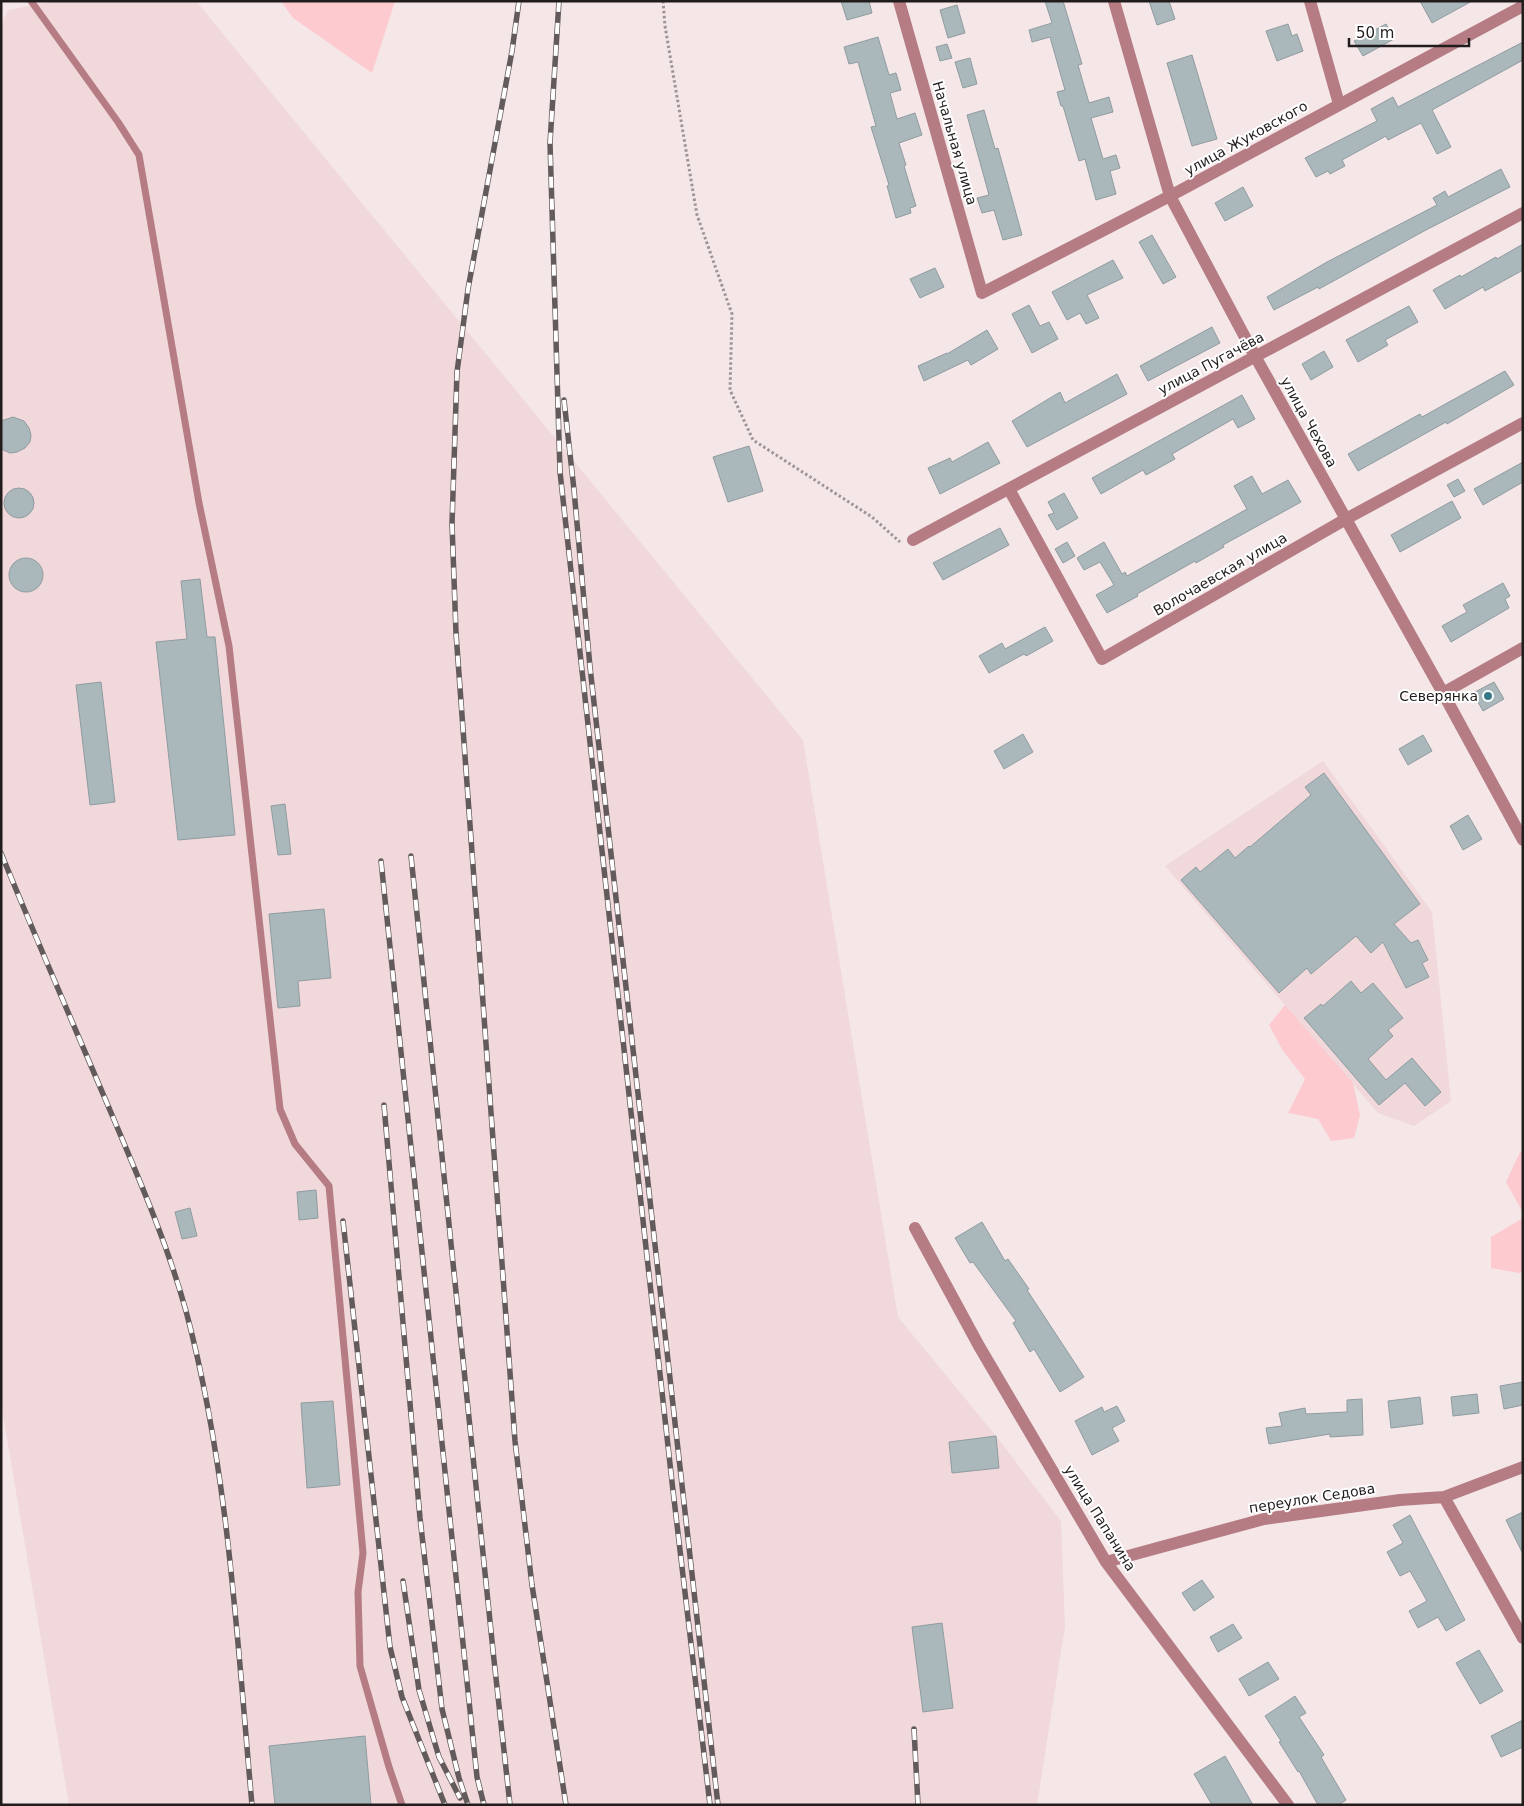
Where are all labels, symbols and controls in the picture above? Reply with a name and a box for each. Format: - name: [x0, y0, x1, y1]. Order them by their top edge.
- scale bar: [1349, 15, 1469, 47]
- text: 50 m: [1356, 24, 1394, 42]
- street label: Начальная улица: [930, 79, 980, 207]
- street label: улица Жуковского: [1182, 98, 1310, 178]
- street label: улица Пугачёва: [1155, 328, 1267, 398]
- street label: улица Чехова: [1278, 374, 1340, 470]
- street label: Волочаевская улица: [1150, 529, 1290, 619]
- place label: Северянка: [1399, 688, 1478, 704]
- marker: Северянка: [1482, 690, 1494, 702]
- street label: улица Папанина: [1061, 1462, 1139, 1574]
- street label: переулок Седова: [1248, 1480, 1376, 1516]

